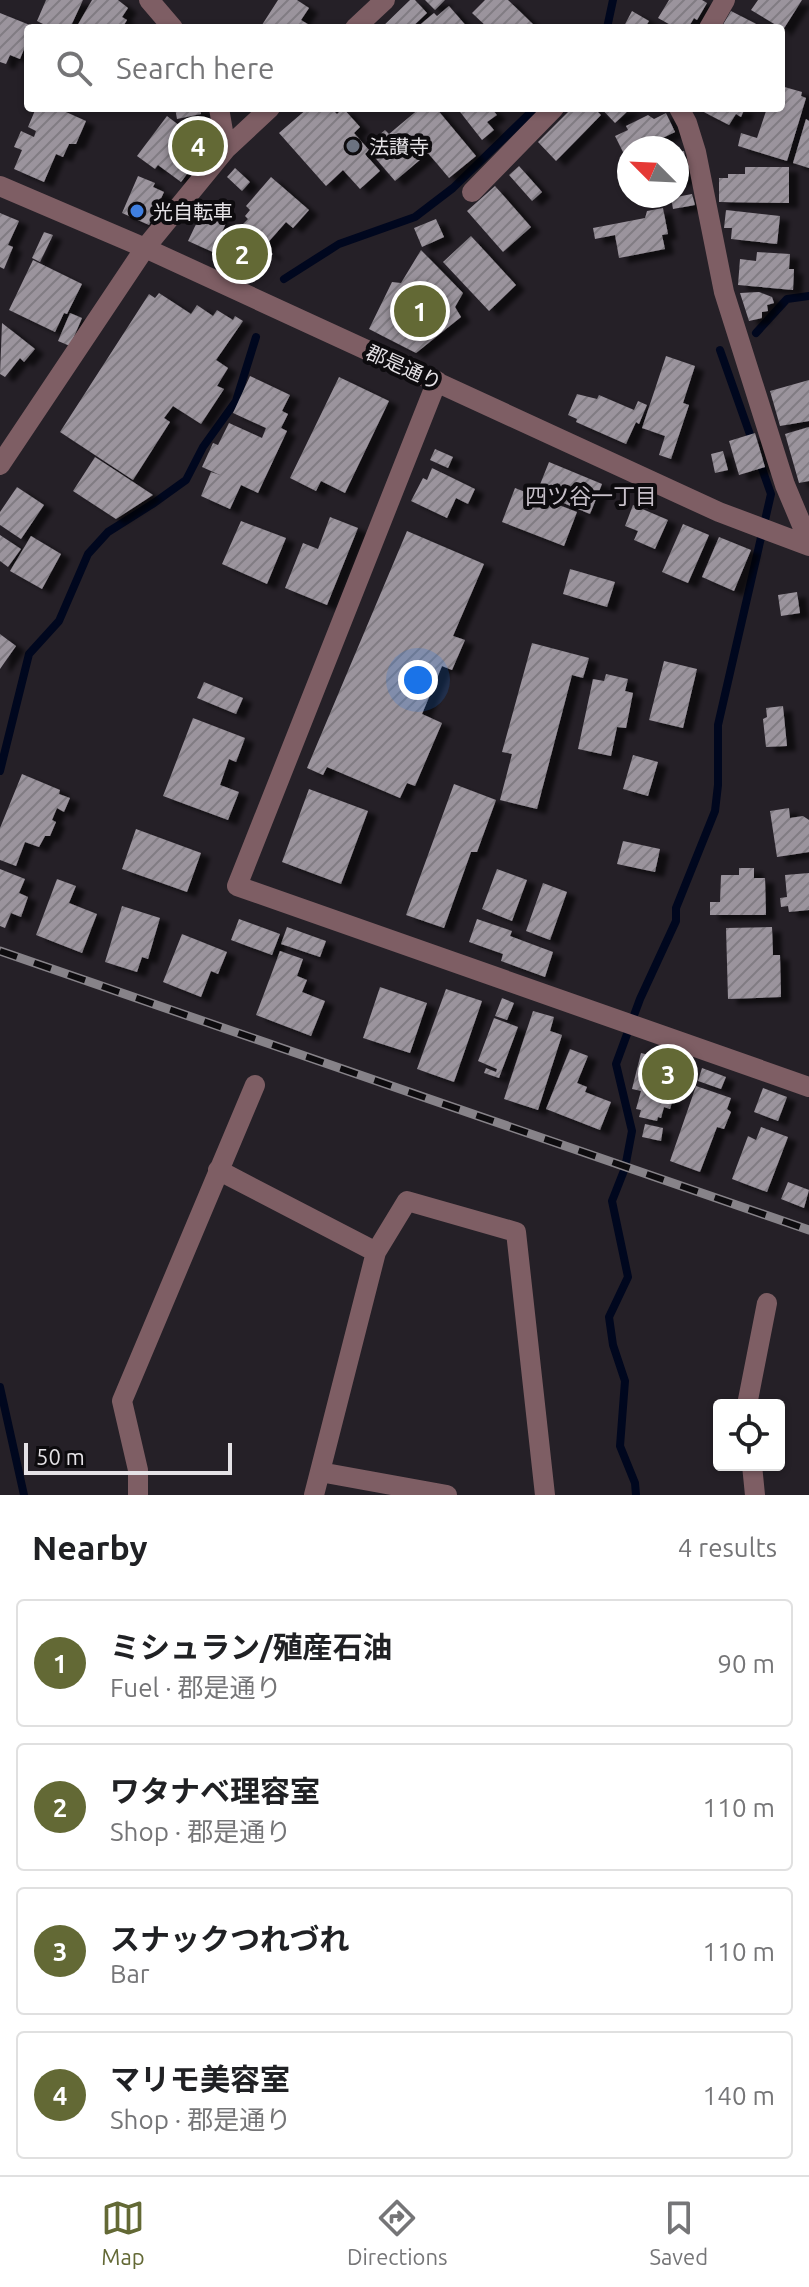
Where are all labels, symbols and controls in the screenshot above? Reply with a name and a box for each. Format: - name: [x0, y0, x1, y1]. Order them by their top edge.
- search box: [24, 24, 785, 112]
- icon: search: [52, 46, 96, 90]
- text: Search here: [116, 51, 275, 85]
- pin: 4: [172, 116, 224, 176]
- place label: 法讃寺: [369, 135, 429, 158]
- north arrow: [617, 136, 689, 208]
- marker: 法讃寺: [344, 137, 362, 155]
- place label: 光自転車: [153, 200, 233, 223]
- marker: 光自転車: [128, 202, 146, 220]
- pin: 2: [216, 224, 268, 284]
- pin: 1: [394, 281, 446, 341]
- street label: 郡是通り: [363, 340, 445, 394]
- district label: 四ツ谷一丁目: [525, 483, 657, 508]
- your location: [398, 660, 438, 700]
- pin: 3: [642, 1044, 694, 1104]
- map controls: [713, 1399, 785, 1471]
- button: locate: [713, 1399, 785, 1471]
- scale bar: [24, 1439, 232, 1475]
- text: 50 m: [36, 1444, 85, 1469]
- text: Nearby: [32, 1528, 147, 1566]
- text: 4 results: [678, 1533, 777, 1562]
- text: ミシュラン/殖産石油: [110, 1630, 393, 1664]
- text: 1: [53, 1649, 67, 1678]
- text: 90 m: [717, 1649, 775, 1678]
- text: Fuel · 郡是通り: [110, 1673, 282, 1702]
- text: ワタナベ理容室: [110, 1774, 320, 1808]
- text: 2: [53, 1793, 67, 1822]
- text: 110 m: [703, 1793, 775, 1822]
- text: Shop · 郡是通り: [110, 1817, 291, 1846]
- text: スナックつれづれ: [110, 1922, 349, 1956]
- text: 3: [53, 1937, 67, 1966]
- text: 110 m: [703, 1937, 775, 1966]
- text: Bar: [110, 1959, 150, 1988]
- text: マリモ美容室: [110, 2062, 290, 2096]
- text: 4: [53, 2081, 67, 2110]
- text: 140 m: [703, 2081, 775, 2110]
- text: Shop · 郡是通り: [110, 2105, 291, 2134]
- tab: Map: [101, 2196, 145, 2269]
- tab: Directions: [347, 2196, 448, 2269]
- tab: Saved: [649, 2196, 708, 2269]

